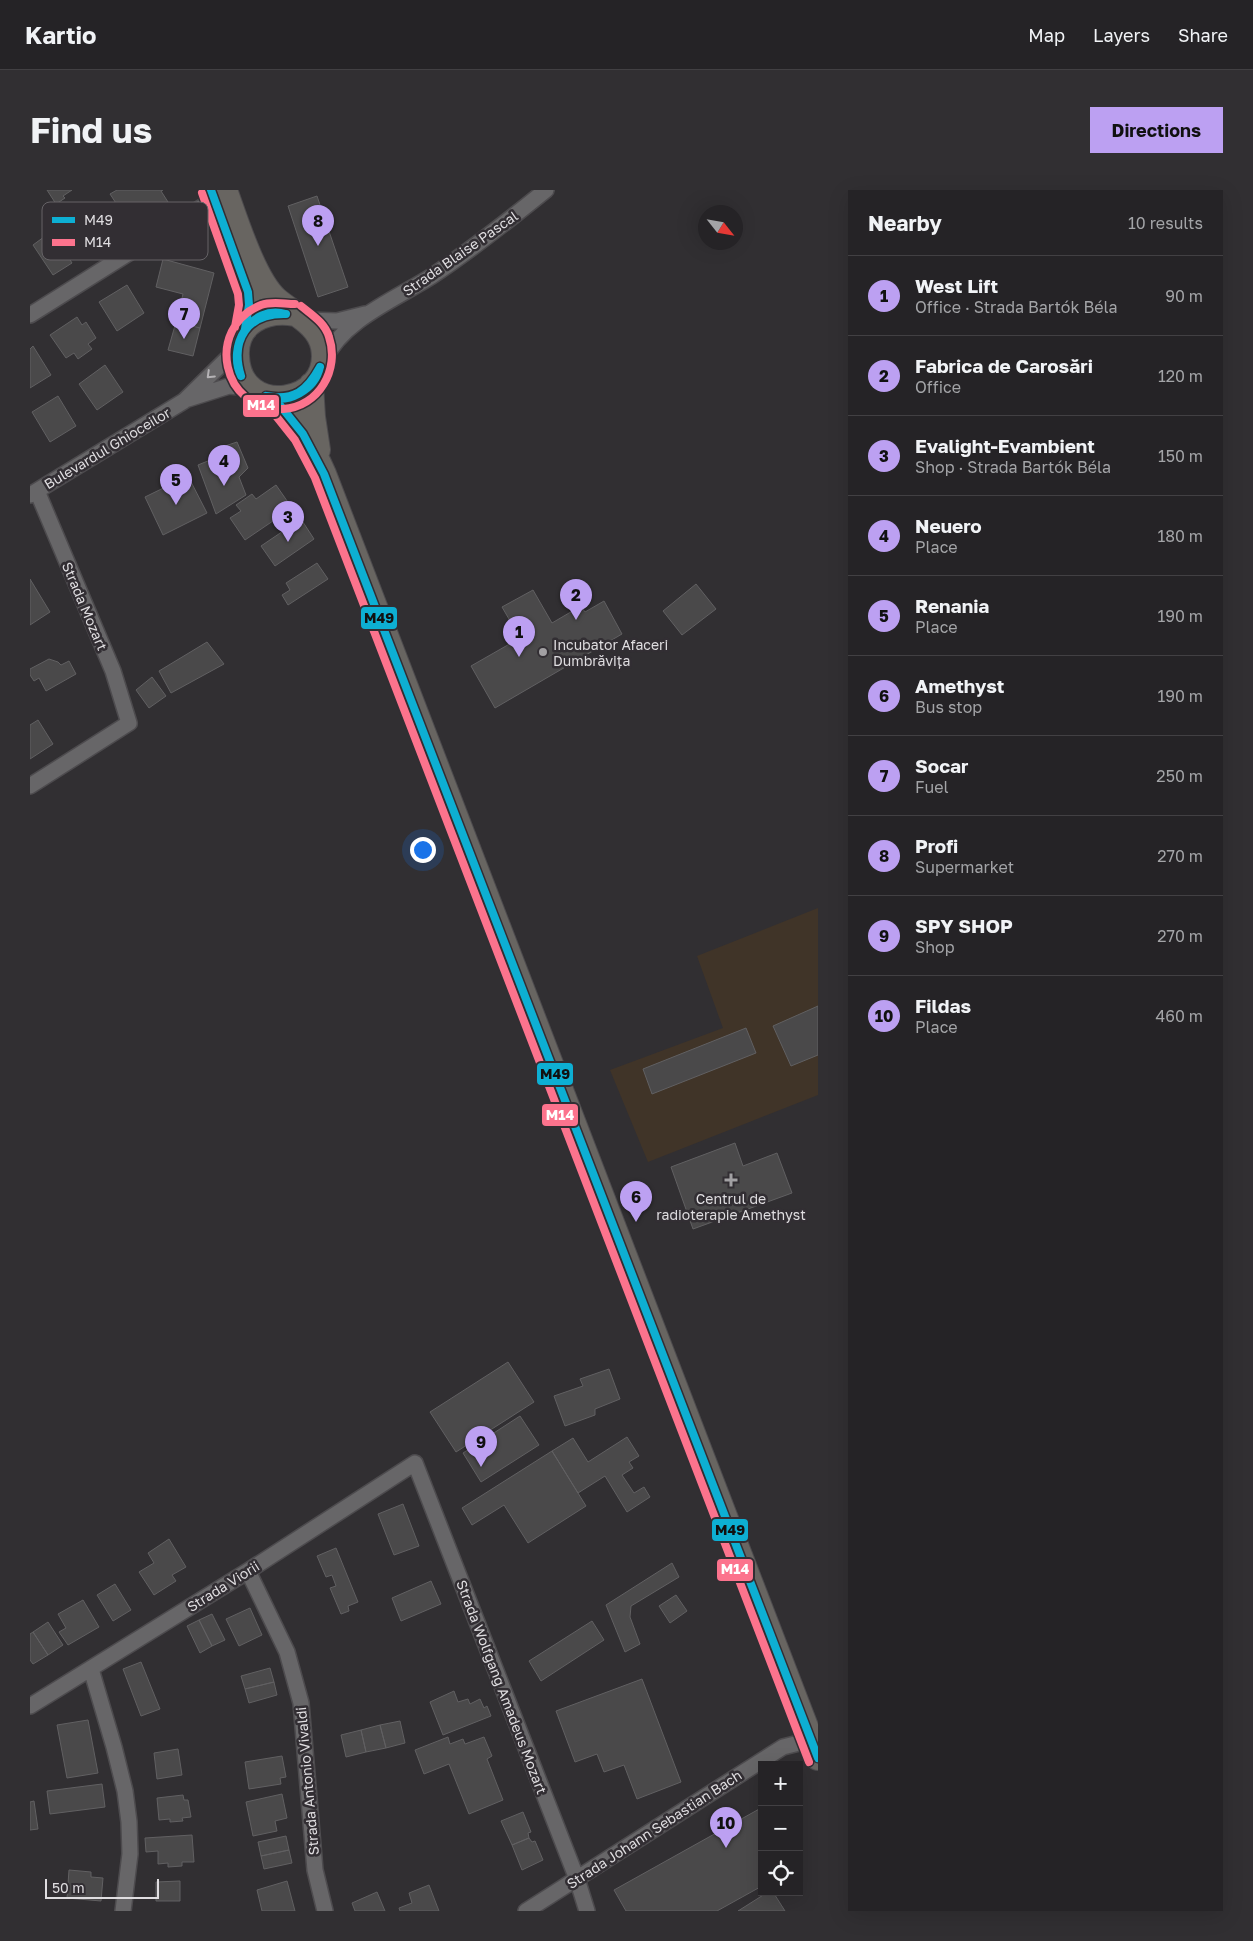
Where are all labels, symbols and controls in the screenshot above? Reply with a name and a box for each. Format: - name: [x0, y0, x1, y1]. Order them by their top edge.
- text: Kartio: [25, 20, 97, 49]
- text: Map: [1028, 24, 1065, 46]
- text: Layers: [1093, 24, 1150, 46]
- text: Share: [1178, 24, 1228, 46]
- button: Directions: [1090, 107, 1223, 153]
- text: Find us: [30, 109, 152, 151]
- legend: [42, 202, 208, 260]
- pin: 8: [302, 205, 334, 246]
- north arrow: [698, 205, 743, 250]
- street label: Strada Blaise Pascal: [399, 207, 521, 299]
- text: Nearby: [868, 210, 942, 236]
- text: M49: [84, 211, 113, 228]
- text: 10 results: [1128, 213, 1203, 233]
- text: M14: [84, 233, 111, 250]
- text: West Lift: [915, 274, 998, 297]
- text: 1: [880, 286, 888, 306]
- text: 90 m: [1165, 286, 1203, 306]
- text: Office · Strada Bartók Béla: [915, 297, 1118, 317]
- pin: 7: [168, 298, 200, 339]
- text: Fabrica de Carosări: [915, 354, 1093, 377]
- text: 2: [879, 366, 889, 386]
- text: 120 m: [1158, 366, 1203, 386]
- one-way arrow: [207, 369, 216, 378]
- text: Office: [915, 377, 961, 397]
- line badge: M14: [242, 394, 280, 418]
- text: M14: [247, 396, 275, 413]
- street label: Bulevardul Ghioceilor: [41, 403, 174, 492]
- text: Evalight-Evambient: [915, 434, 1095, 457]
- pin: 4: [208, 445, 240, 486]
- text: 3: [879, 446, 889, 466]
- text: 150 m: [1158, 446, 1203, 466]
- text: Shop · Strada Bartók Béla: [915, 457, 1111, 477]
- pin: 5: [160, 464, 192, 505]
- pin: 3: [272, 501, 304, 542]
- text: Neuero: [915, 514, 982, 537]
- text: 4: [879, 526, 889, 546]
- text: 180 m: [1157, 526, 1203, 546]
- text: Place: [915, 537, 958, 557]
- street label: Strada Mozart: [59, 559, 111, 653]
- pin: 2: [560, 579, 592, 620]
- text: Renania: [915, 594, 989, 617]
- line badge: M49: [360, 606, 398, 630]
- text: 5: [879, 606, 889, 626]
- text: 190 m: [1157, 606, 1203, 626]
- text: M49: [364, 609, 394, 626]
- pin: 1: [503, 616, 535, 657]
- text: Place: [915, 617, 958, 637]
- place label: Incubator Afaceri Dumbrăvița: [553, 636, 668, 669]
- marker: Incubator Afaceri Dumbrăvița: [537, 646, 549, 658]
- text: Amethyst: [915, 674, 1004, 697]
- text: 6: [879, 686, 889, 706]
- text: 190 m: [1157, 686, 1203, 706]
- text: Bus stop: [915, 697, 982, 717]
- text: Socar: [915, 754, 969, 777]
- text: 7: [880, 766, 888, 786]
- text: 250 m: [1156, 766, 1203, 786]
- text: Fuel: [915, 777, 949, 797]
- text: Profi: [915, 834, 958, 857]
- your location: [410, 837, 436, 863]
- text: 8: [879, 846, 889, 866]
- text: 270 m: [1157, 846, 1203, 866]
- text: Supermarket: [915, 857, 1014, 877]
- text: SPY SHOP: [915, 914, 1013, 937]
- text: 9: [879, 926, 889, 946]
- text: 270 m: [1157, 926, 1203, 946]
- text: Shop: [915, 937, 955, 957]
- text: Fildas: [915, 994, 971, 1017]
- text: 10: [875, 1006, 893, 1026]
- text: 460 m: [1155, 1006, 1203, 1026]
- text: Place: [915, 1017, 958, 1037]
- line badge: M49: [536, 1062, 574, 1086]
- text: M49: [540, 1065, 570, 1082]
- line badge: M14: [541, 1103, 579, 1127]
- text: M14: [546, 1106, 574, 1123]
- marker: Centrul de radioterapie Amethyst: [724, 1173, 738, 1187]
- pin: 6: [620, 1181, 652, 1222]
- place label: Centrul de radioterapie Amethyst: [656, 1190, 806, 1223]
- pin: 9: [465, 1426, 497, 1467]
- line badge: M49: [711, 1518, 749, 1542]
- text: M49: [715, 1521, 745, 1538]
- street label: Strada Viorii: [184, 1557, 262, 1615]
- line badge: M14: [716, 1558, 754, 1582]
- text: M14: [721, 1560, 749, 1577]
- street label: Strada Wolfgang Amadeus Mozart: [453, 1578, 551, 1796]
- street label: Strada Antonio Vivaldi: [292, 1706, 322, 1856]
- map controls: [758, 1761, 803, 1896]
- button: +: [758, 1761, 803, 1806]
- street label: Strada Johann Sebastian Bach: [563, 1766, 745, 1892]
- button: −: [758, 1806, 803, 1851]
- pin: 10: [710, 1807, 742, 1848]
- button: locate: [758, 1851, 803, 1896]
- scale bar: [45, 1876, 159, 1899]
- text: 50 m: [52, 1879, 85, 1896]

